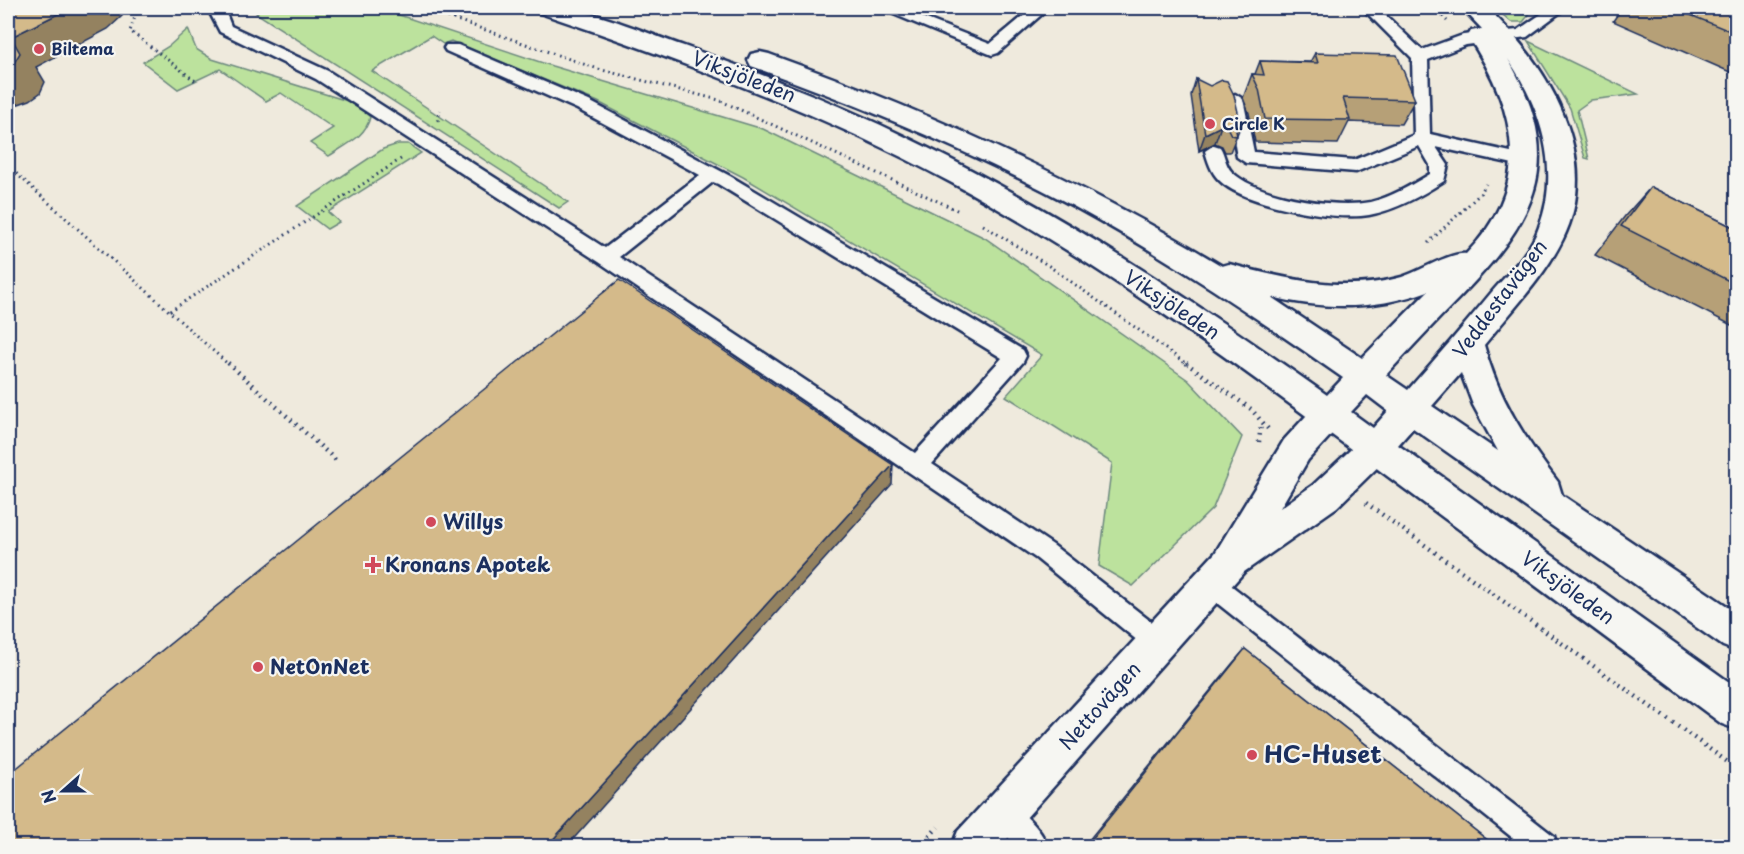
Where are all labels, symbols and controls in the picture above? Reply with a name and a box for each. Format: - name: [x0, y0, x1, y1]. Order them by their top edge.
- place label: Biltema: [51, 36, 114, 60]
- marker: Biltema: [32, 42, 46, 56]
- street label: Viksjöleden: [688, 43, 801, 110]
- place label: Circle K: [1222, 111, 1285, 135]
- marker: Circle K: [1203, 117, 1217, 131]
- street label: Veddestavägen: [1445, 233, 1554, 364]
- street label: Viksjöleden: [1119, 262, 1226, 346]
- place label: Willys: [443, 506, 504, 536]
- marker: Willys: [424, 515, 438, 529]
- street label: Viksjöleden: [1516, 543, 1621, 631]
- place label: Kronans Apotek: [385, 549, 551, 579]
- marker: Kronans Apotek: [366, 558, 380, 572]
- place label: NetOnNet: [270, 651, 370, 681]
- street label: Nettovägen: [1051, 654, 1147, 756]
- marker: NetOnNet: [251, 660, 265, 674]
- place label: HC-Huset: [1264, 735, 1382, 771]
- marker: HC-Huset: [1245, 748, 1259, 762]
- north arrow: [33, 761, 93, 821]
- text: N: [35, 787, 62, 807]

